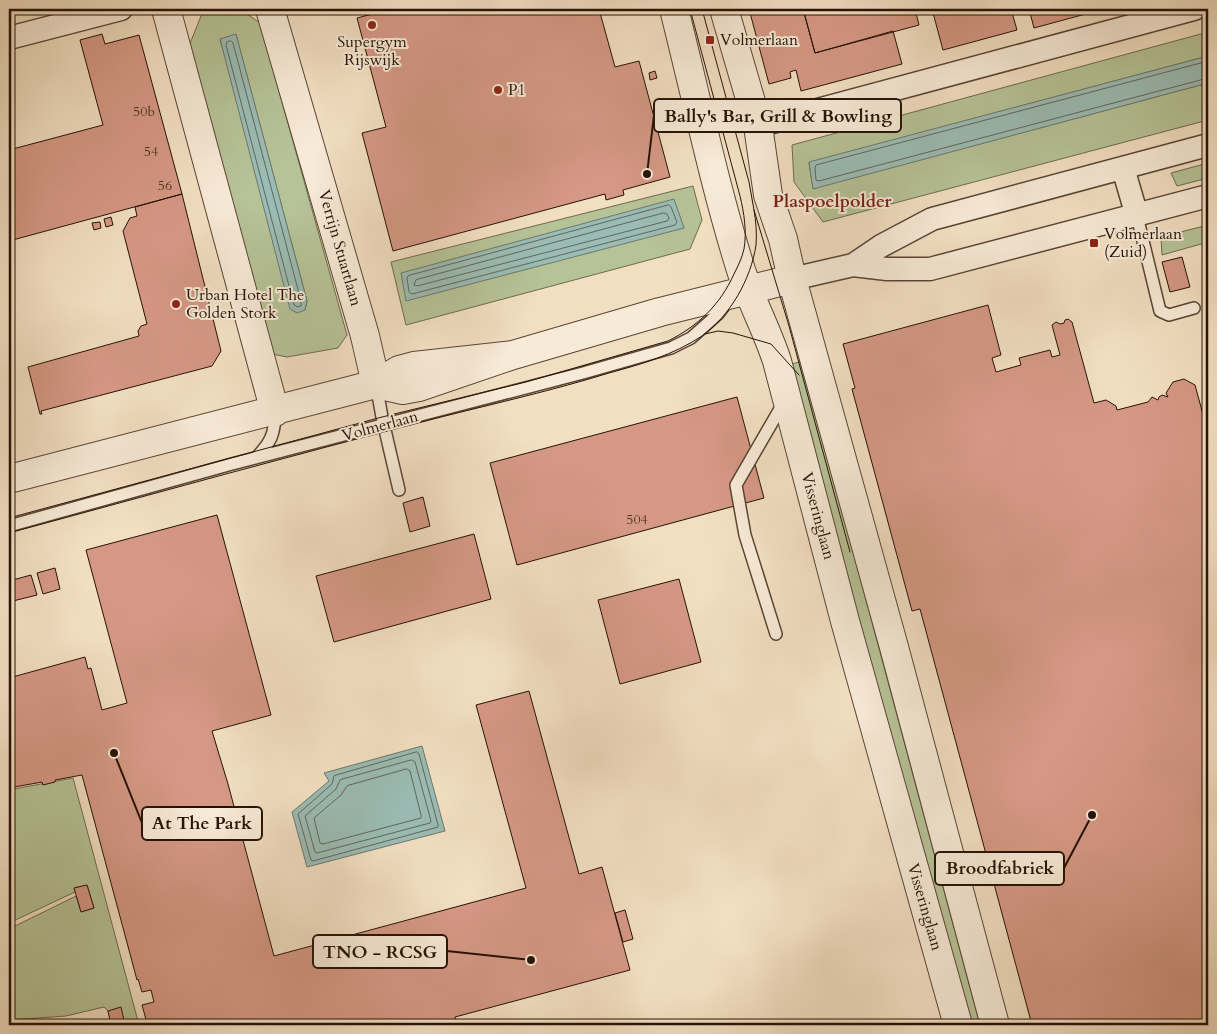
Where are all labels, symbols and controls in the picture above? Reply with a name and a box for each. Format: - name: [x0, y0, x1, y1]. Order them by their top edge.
- marker: Supergym Rijswijk: [366, 19, 378, 31]
- place label: Volmerlaan: [720, 29, 798, 51]
- place label: Supergym Rijswijk: [337, 31, 407, 71]
- marker: Volmerlaan: [704, 34, 716, 46]
- place label: P1: [508, 79, 526, 101]
- marker: P1: [492, 84, 504, 96]
- callout: Bally's Bar, Grill & Bowling: [654, 99, 901, 132]
- house number: 50b: [133, 102, 155, 121]
- text: Bally's Bar, Grill & Bowling: [664, 104, 892, 129]
- house number: 54: [144, 142, 158, 161]
- house number: 56: [158, 176, 172, 195]
- street label: Verrijn Stuartlaan: [313, 187, 367, 309]
- district label: Plaspoelpolder: [773, 189, 892, 214]
- place label: Volmerlaan (Zuid): [1104, 223, 1182, 263]
- marker: Volmerlaan (Zuid): [1088, 237, 1100, 249]
- place label: Urban Hotel The Golden Stork: [186, 284, 304, 324]
- marker: Urban Hotel The Golden Stork: [170, 298, 182, 310]
- street label: Volmerlaan: [339, 405, 421, 447]
- street label: Visseringlaan: [796, 470, 840, 562]
- house number: 504: [626, 510, 648, 529]
- callout: At The Park: [142, 807, 262, 840]
- text: At The Park: [152, 811, 253, 836]
- callout: Broodfabriek: [935, 852, 1064, 885]
- text: Broodfabriek: [946, 856, 1055, 881]
- street label: Visseringlaan: [902, 861, 948, 953]
- callout: TNO - RCSG: [313, 935, 447, 968]
- text: TNO - RCSG: [323, 940, 438, 965]

